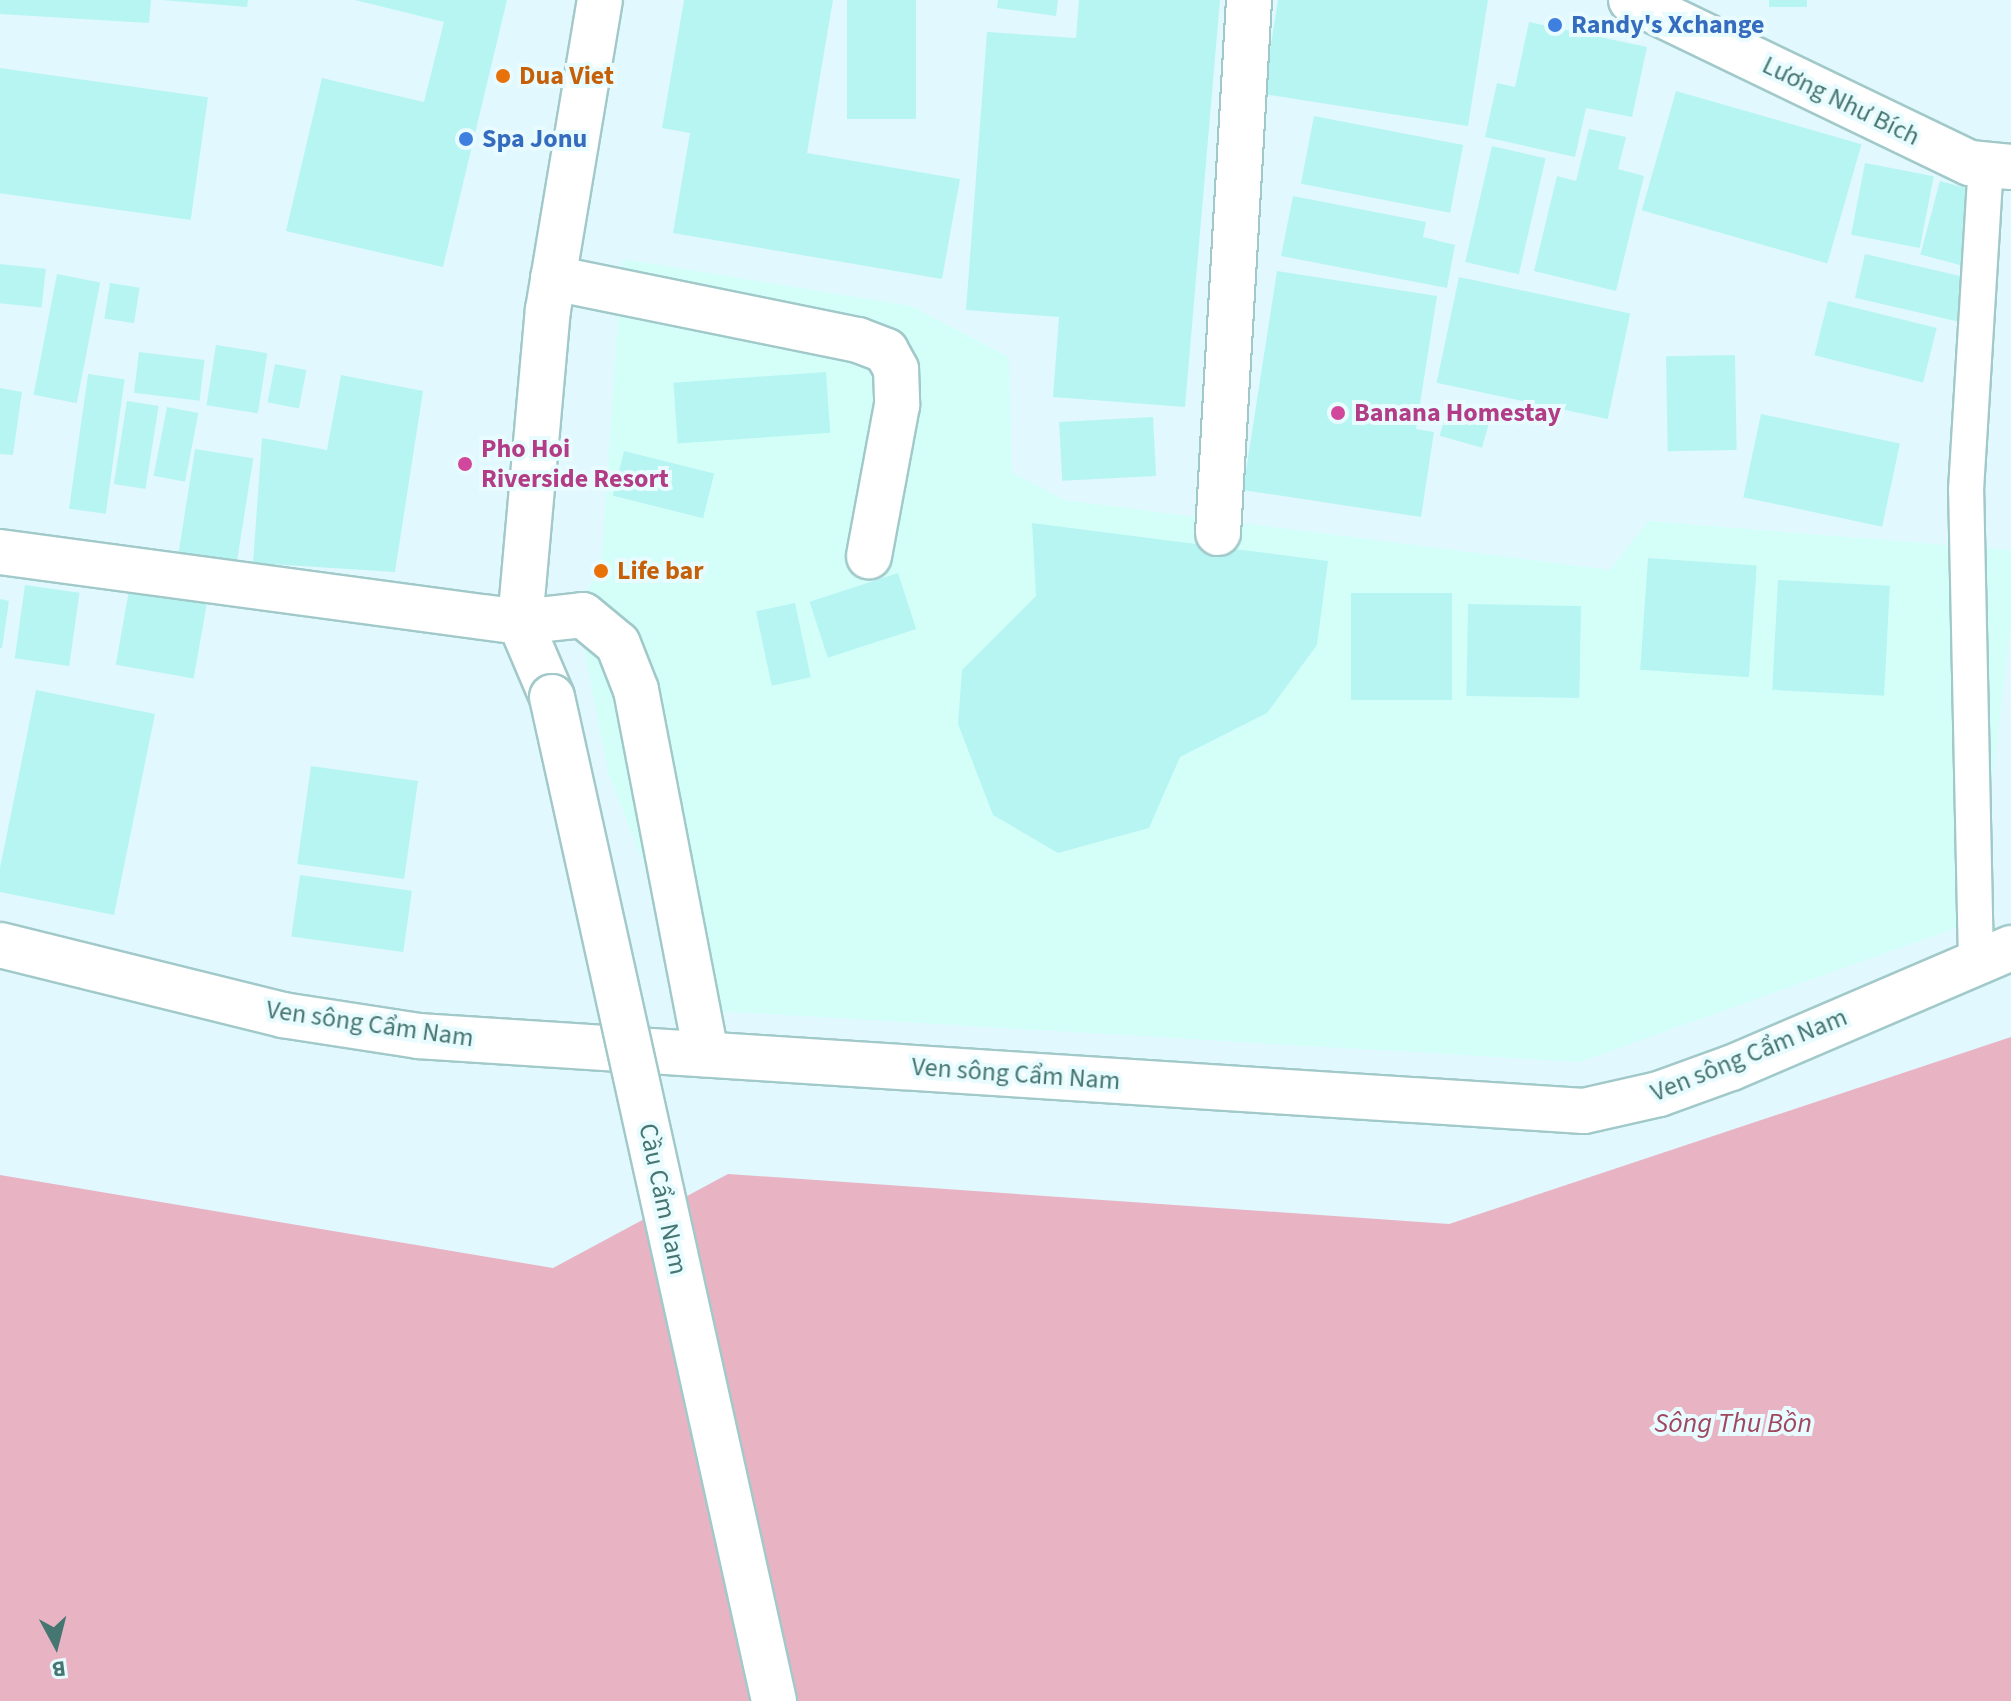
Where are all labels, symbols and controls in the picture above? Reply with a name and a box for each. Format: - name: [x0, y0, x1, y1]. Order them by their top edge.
- place label: Randy's Xchange: [1571, 9, 1765, 41]
- marker: Randy's Xchange: [1546, 16, 1564, 34]
- street label: Lương Như Bích: [1757, 49, 1925, 153]
- place label: Dua Viet: [519, 60, 614, 92]
- marker: Dua Viet: [494, 67, 512, 85]
- place label: Spa Jonu: [482, 123, 587, 155]
- marker: Spa Jonu: [457, 130, 475, 148]
- place label: Banana Homestay: [1354, 397, 1561, 429]
- marker: Banana Homestay: [1329, 404, 1347, 422]
- place label: Pho Hoi Riverside Resort: [481, 433, 669, 494]
- marker: Pho Hoi Riverside Resort: [456, 455, 474, 473]
- place label: Life bar: [617, 555, 704, 587]
- marker: Life bar: [592, 562, 610, 580]
- street label: Ven sông Cẩm Nam: [264, 994, 476, 1054]
- street label: Ven sông Cẩm Nam: [1646, 1001, 1852, 1109]
- street label: Ven sông Cẩm Nam: [911, 1051, 1121, 1097]
- street label: Cầu Cẩm Nam: [632, 1121, 694, 1277]
- water label: Sông Thu Bồn: [1654, 1406, 1812, 1440]
- north arrow: [16, 1605, 96, 1685]
- text: B: [50, 1652, 67, 1686]

